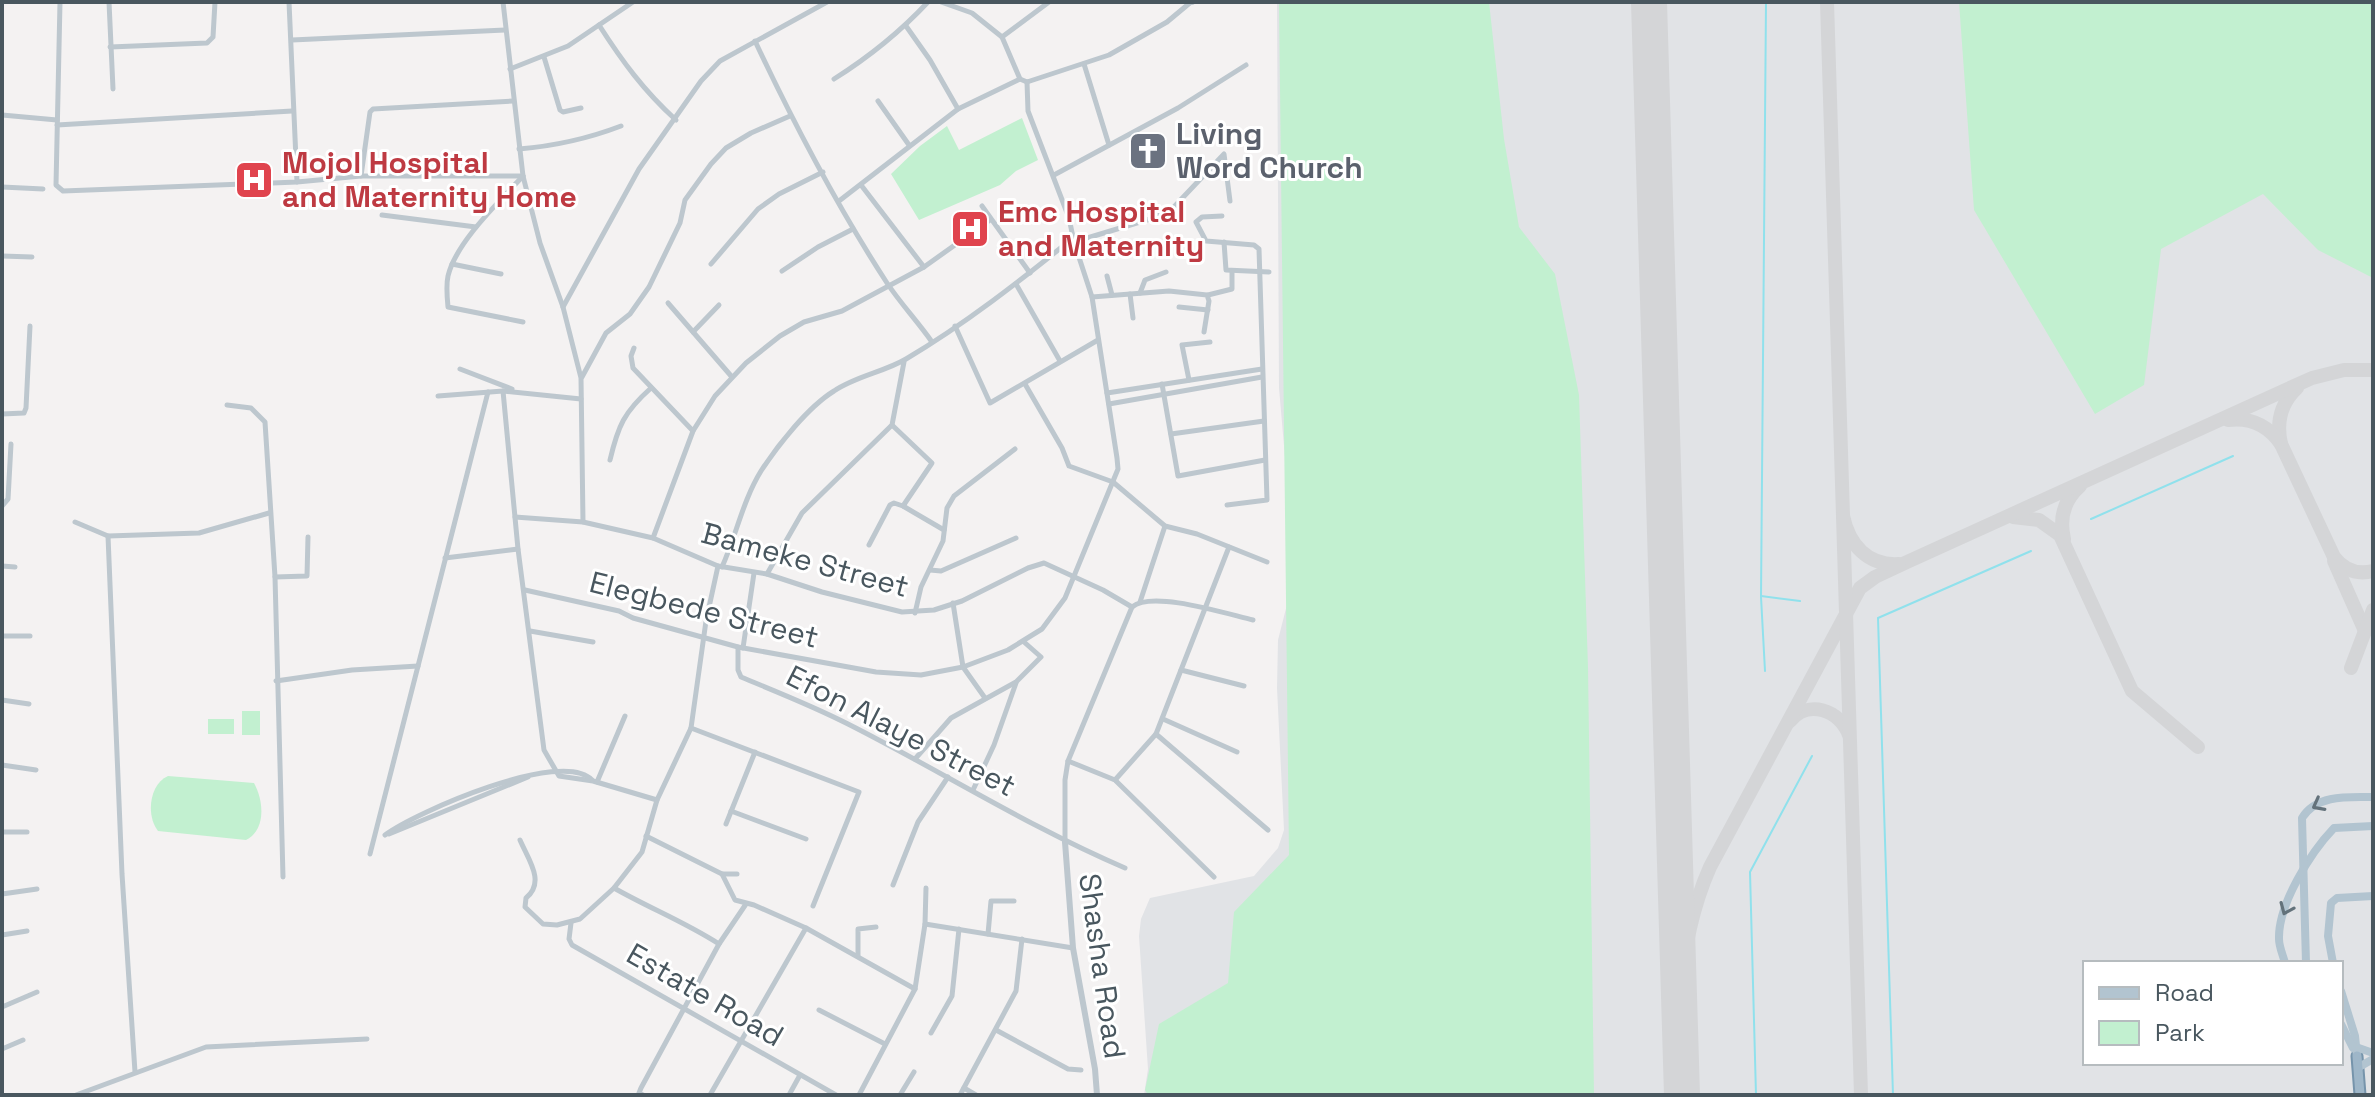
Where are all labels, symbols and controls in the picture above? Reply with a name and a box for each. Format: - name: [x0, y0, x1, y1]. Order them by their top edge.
- place label: Living Word Church: [1176, 114, 1363, 187]
- church icon: Living Word Church: [1127, 130, 1169, 172]
- place label: Mojol Hospital and Maternity Home: [282, 143, 577, 216]
- hospital icon: Mojol Hospital and Maternity Home: [233, 159, 275, 201]
- place label: Emc Hospital and Maternity: [998, 192, 1204, 265]
- hospital icon: Emc Hospital and Maternity: [949, 208, 991, 250]
- street label: Bameke Street: [697, 513, 913, 606]
- street label: Elegbede Street: [585, 562, 823, 657]
- street label: Efon Alaye Street: [780, 656, 1022, 805]
- one-way arrow: [2312, 796, 2327, 811]
- street label: Shasha Road: [1070, 871, 1135, 1061]
- one-way arrow: [2279, 900, 2295, 915]
- street label: Estate Road: [620, 934, 791, 1055]
- legend: [2083, 961, 2343, 1065]
- text: Road: [2155, 977, 2214, 1008]
- text: Park: [2155, 1017, 2205, 1048]

